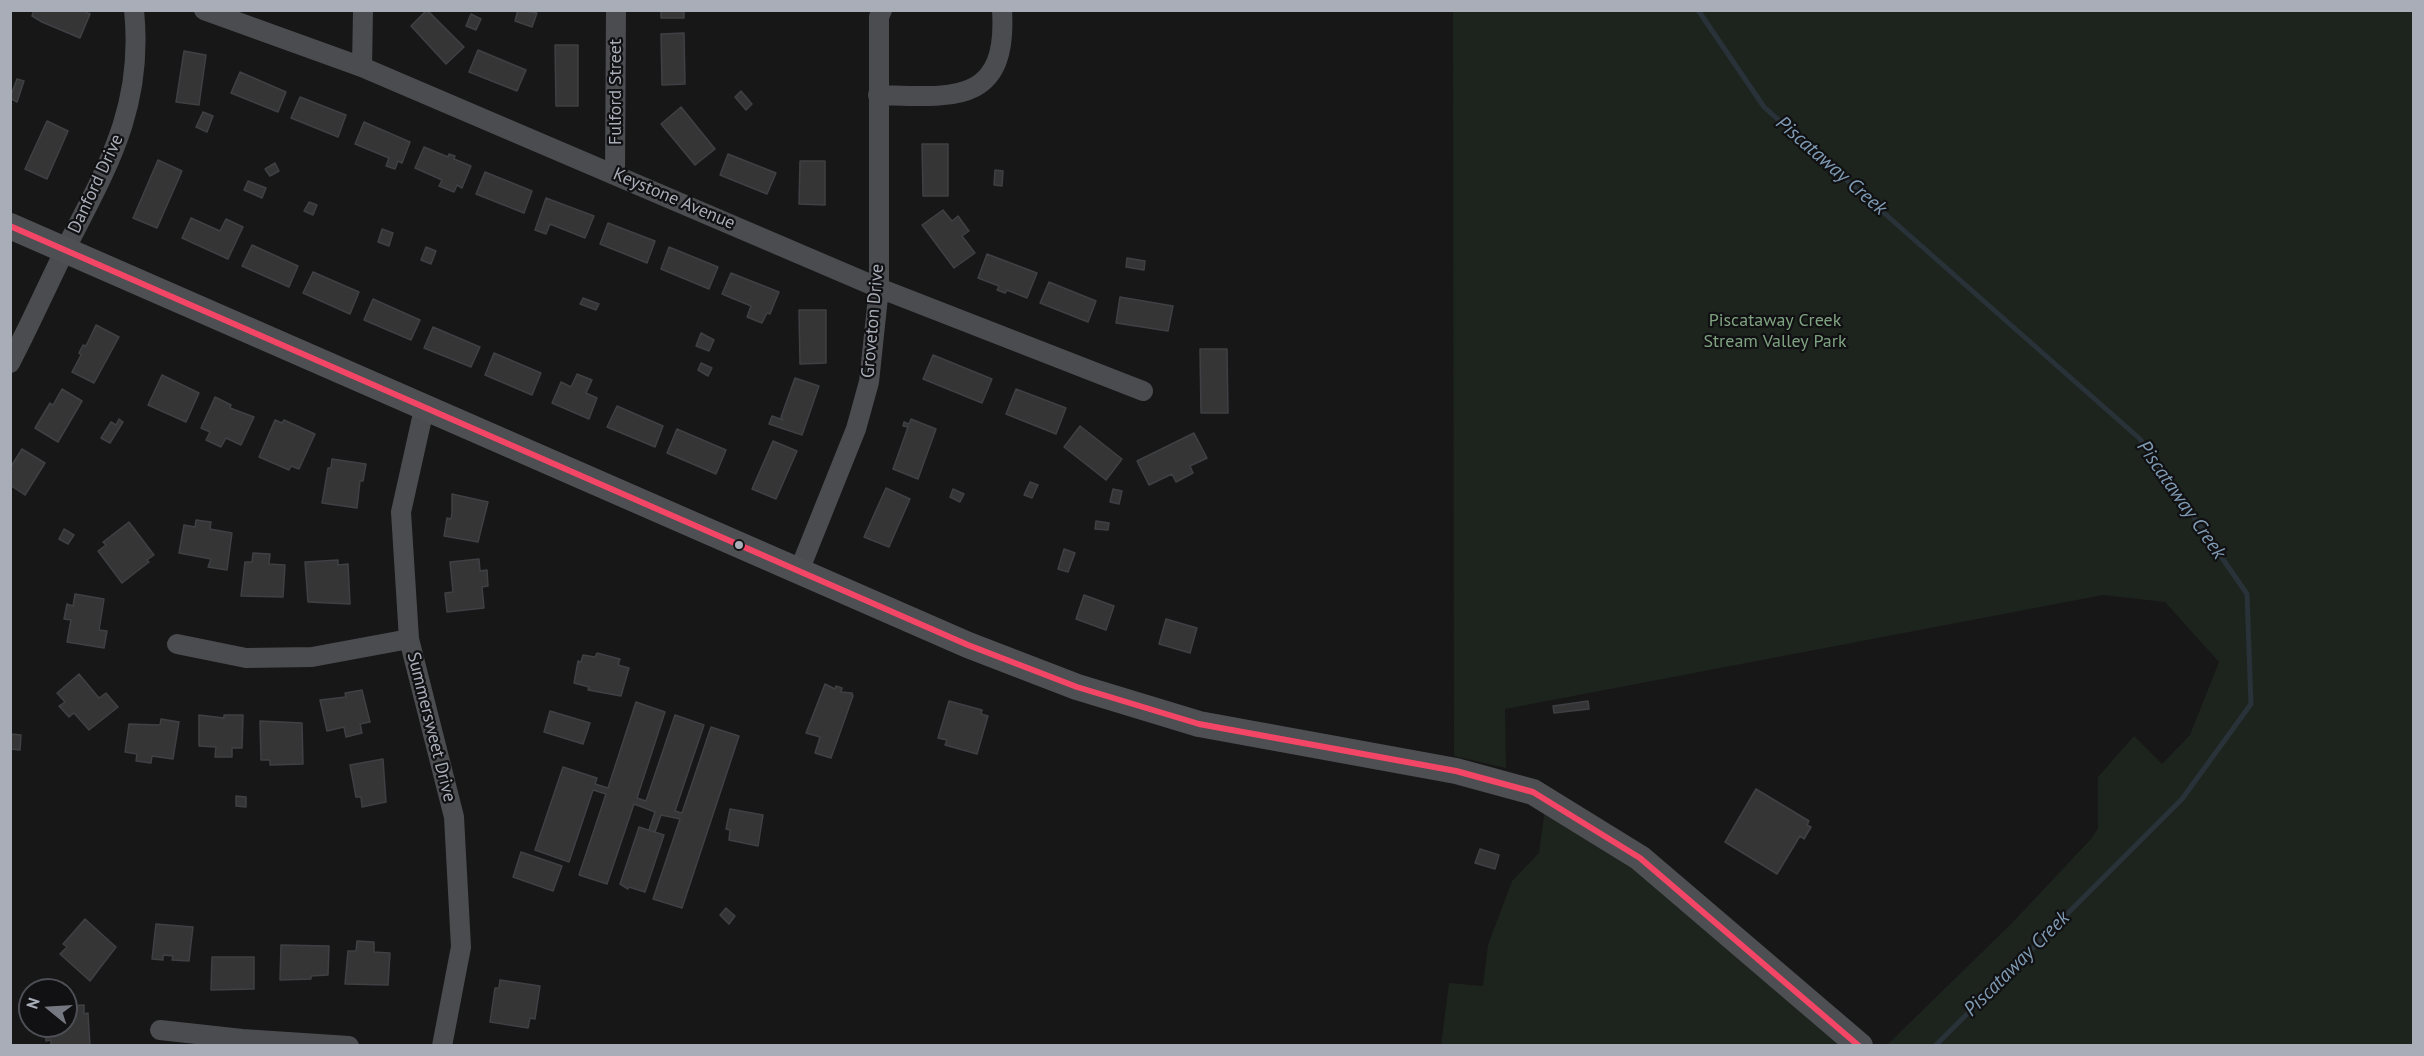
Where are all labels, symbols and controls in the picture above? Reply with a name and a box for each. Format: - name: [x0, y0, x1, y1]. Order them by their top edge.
- street label: Fulford Street: [605, 39, 627, 145]
- water label: Piscataway Creek: [1771, 111, 1891, 221]
- street label: Danford Drive: [64, 131, 128, 237]
- street label: Keystone Avenue: [610, 164, 738, 234]
- street label: Groveton Drive: [857, 263, 889, 379]
- park label: Piscataway Creek Stream Valley Park: [1703, 310, 1847, 352]
- water label: Piscataway Creek: [2131, 436, 2231, 564]
- unlabelled marker: [733, 539, 745, 551]
- street label: Summersweet Drive: [402, 650, 460, 804]
- water label: Piscataway Creek: [1959, 906, 2075, 1022]
- north arrow: [18, 978, 78, 1038]
- text: N: [22, 995, 44, 1011]

